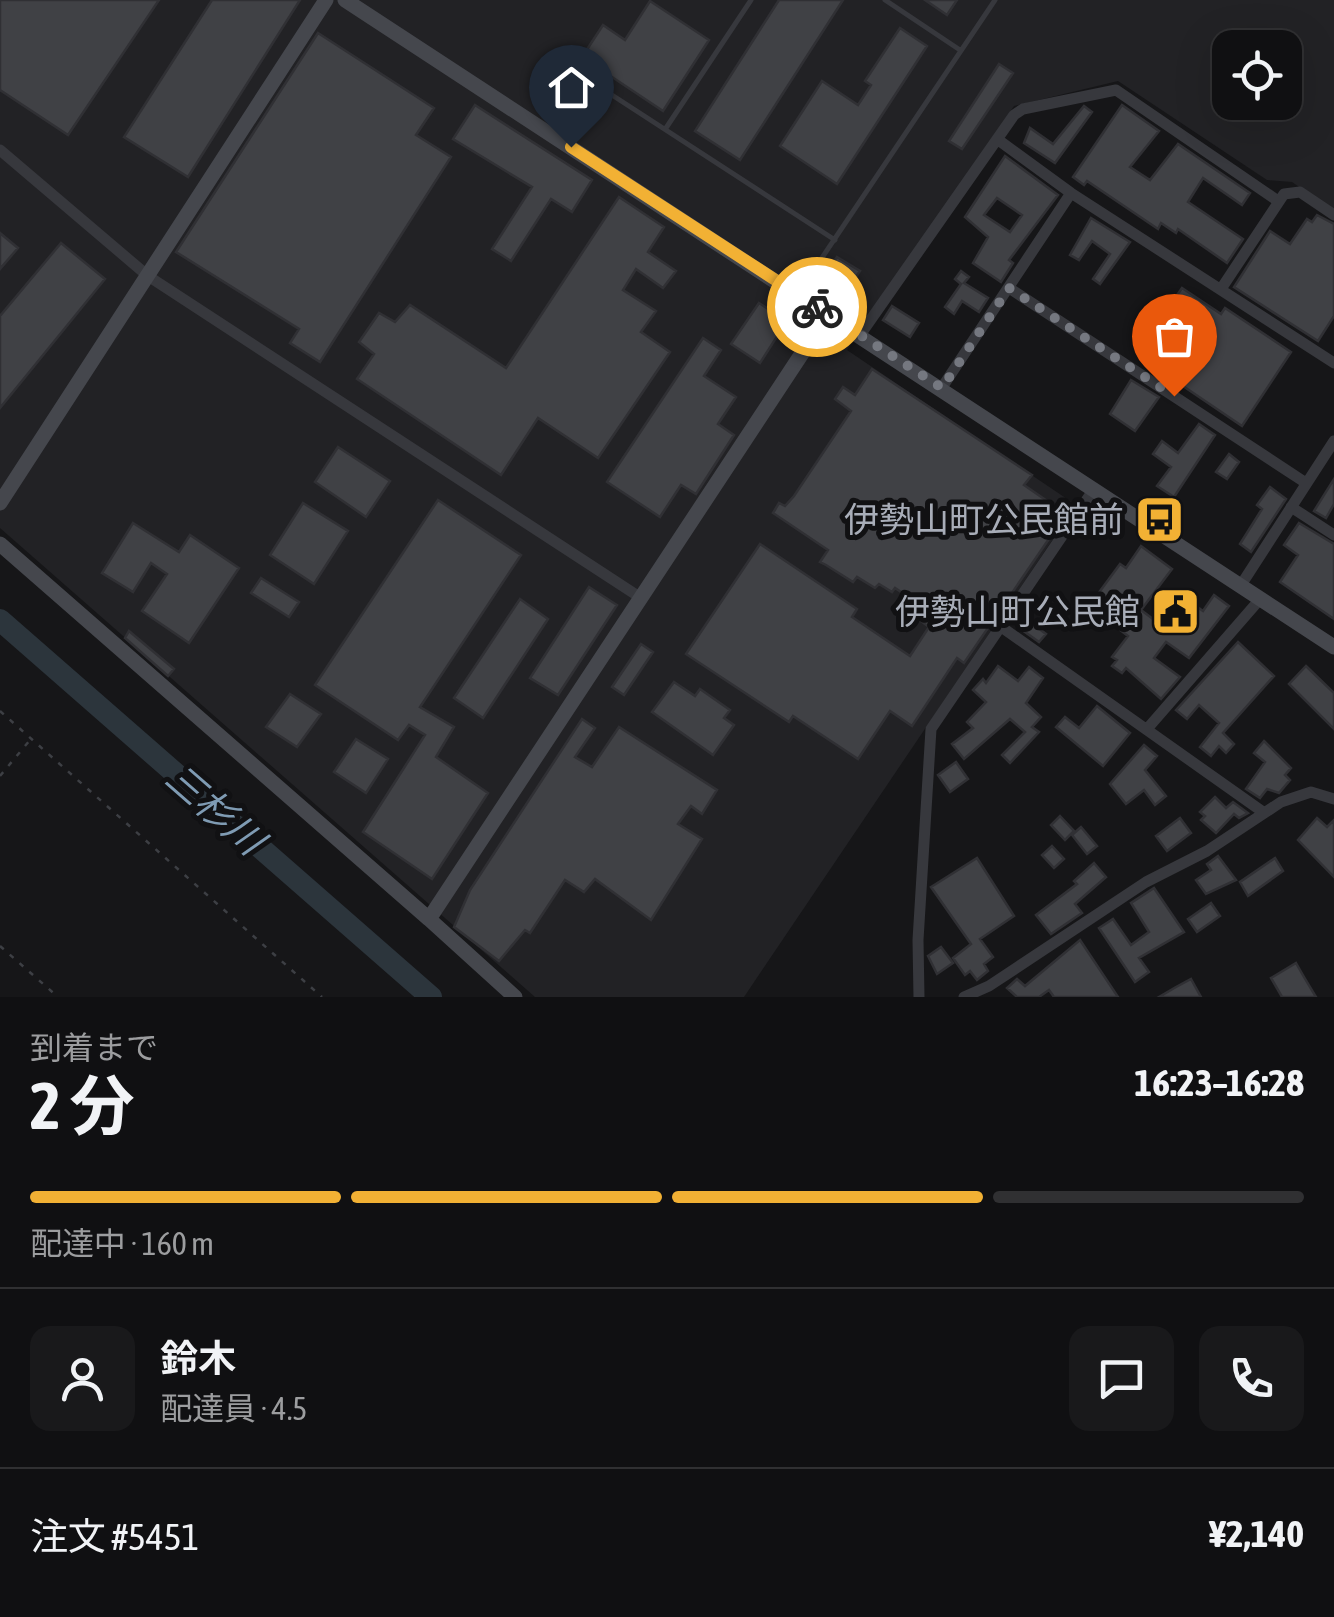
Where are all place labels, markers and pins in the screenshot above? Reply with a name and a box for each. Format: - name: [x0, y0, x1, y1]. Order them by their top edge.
- pin: [529, 45, 614, 148]
- pin: [1132, 294, 1217, 397]
- bus stop icon: 伊勢山町公民館前: [1133, 493, 1185, 545]
- place label: 伊勢山町公民館前: [844, 499, 1124, 539]
- public building icon: 伊勢山町公民館: [1149, 585, 1201, 637]
- place label: 伊勢山町公民館: [895, 591, 1140, 631]

